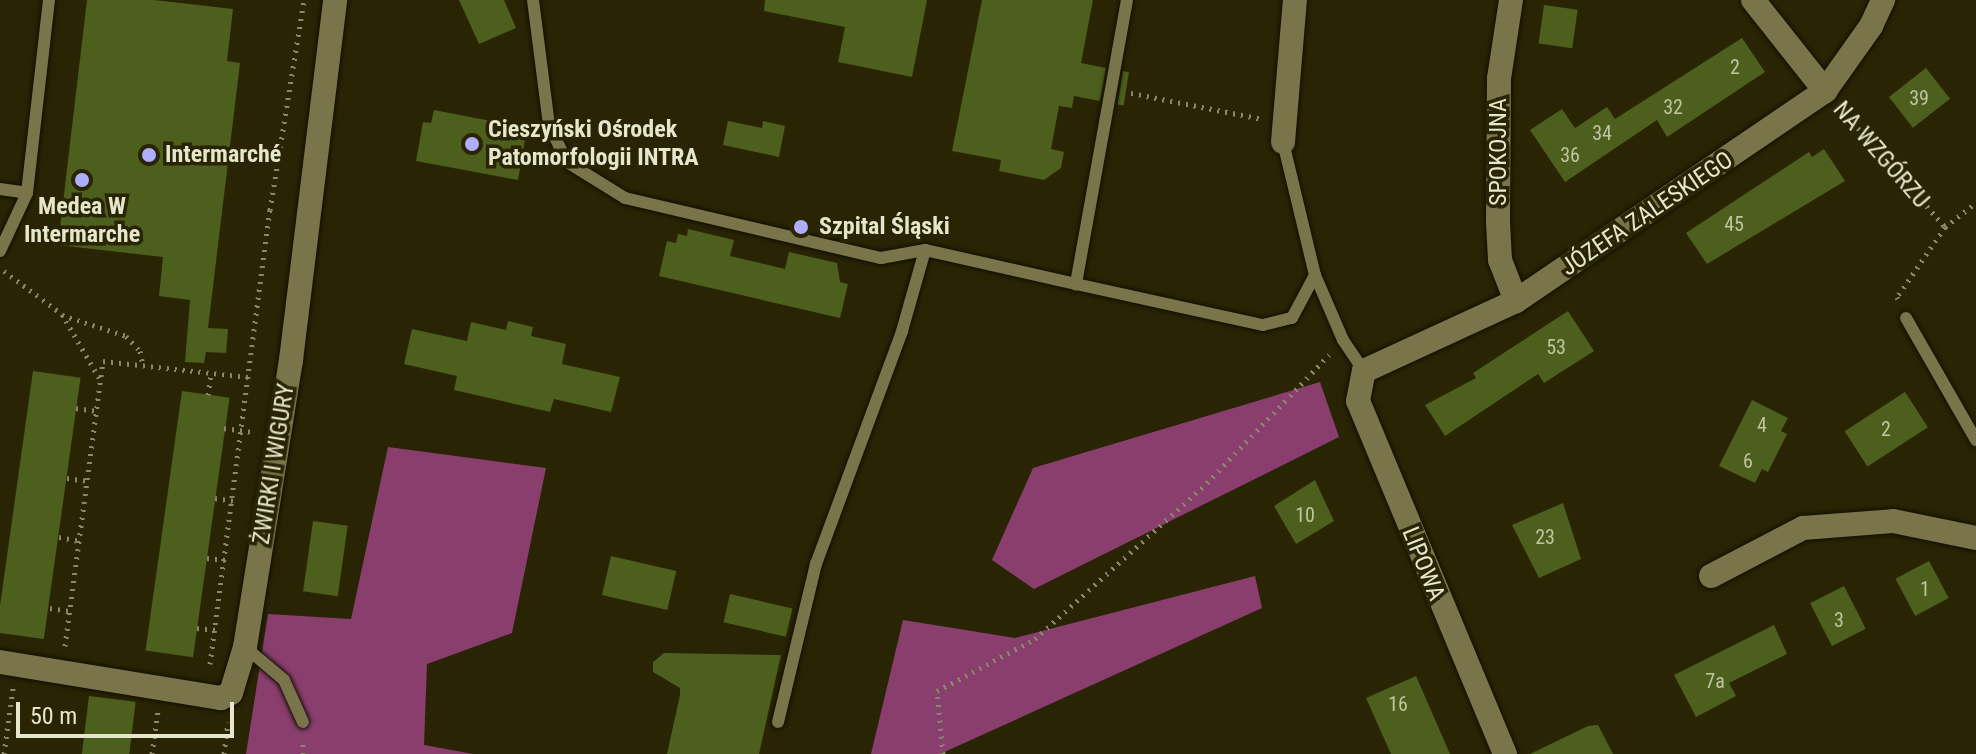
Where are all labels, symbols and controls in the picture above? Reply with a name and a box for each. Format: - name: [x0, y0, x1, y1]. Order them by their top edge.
- house number: 2: [1730, 55, 1740, 79]
- house number: 39: [1909, 86, 1929, 110]
- house number: 32: [1663, 95, 1683, 119]
- street label: NA WZGÓRZU: [1827, 96, 1935, 214]
- street label: SPOKOJNA: [1485, 98, 1513, 206]
- place label: Cieszyński Ośrodek Patomorfologii INTRA: [488, 116, 699, 172]
- house number: 34: [1592, 121, 1612, 145]
- marker: Cieszyński Ośrodek Patomorfologii INTRA: [463, 135, 481, 153]
- place label: Intermarché: [165, 141, 281, 169]
- house number: 36: [1560, 143, 1580, 167]
- marker: Intermarché: [140, 146, 158, 164]
- street label: JÓZEFA ZALESKIEGO: [1556, 146, 1738, 282]
- marker: Medea W Intermarche: [73, 171, 91, 189]
- place label: Medea W Intermarche: [24, 193, 140, 249]
- house number: 45: [1724, 212, 1744, 236]
- place label: Szpital Śląski: [819, 213, 950, 241]
- marker: Szpital Śląski: [790, 216, 812, 238]
- house number: 53: [1546, 335, 1566, 359]
- street label: ŻWIRKI I WIGURY: [247, 382, 301, 546]
- house number: 4: [1757, 413, 1767, 437]
- house number: 2: [1881, 417, 1891, 441]
- house number: 6: [1743, 449, 1753, 473]
- house number: 10: [1295, 503, 1315, 527]
- street label: LIPOWA: [1395, 523, 1451, 605]
- house number: 23: [1535, 525, 1555, 549]
- house number: 1: [1920, 577, 1930, 601]
- house number: 3: [1834, 608, 1844, 632]
- house number: 7a: [1705, 669, 1725, 693]
- scale bar: [20, 686, 238, 736]
- house number: 16: [1388, 692, 1408, 716]
- text: 50 m: [30, 702, 77, 730]

